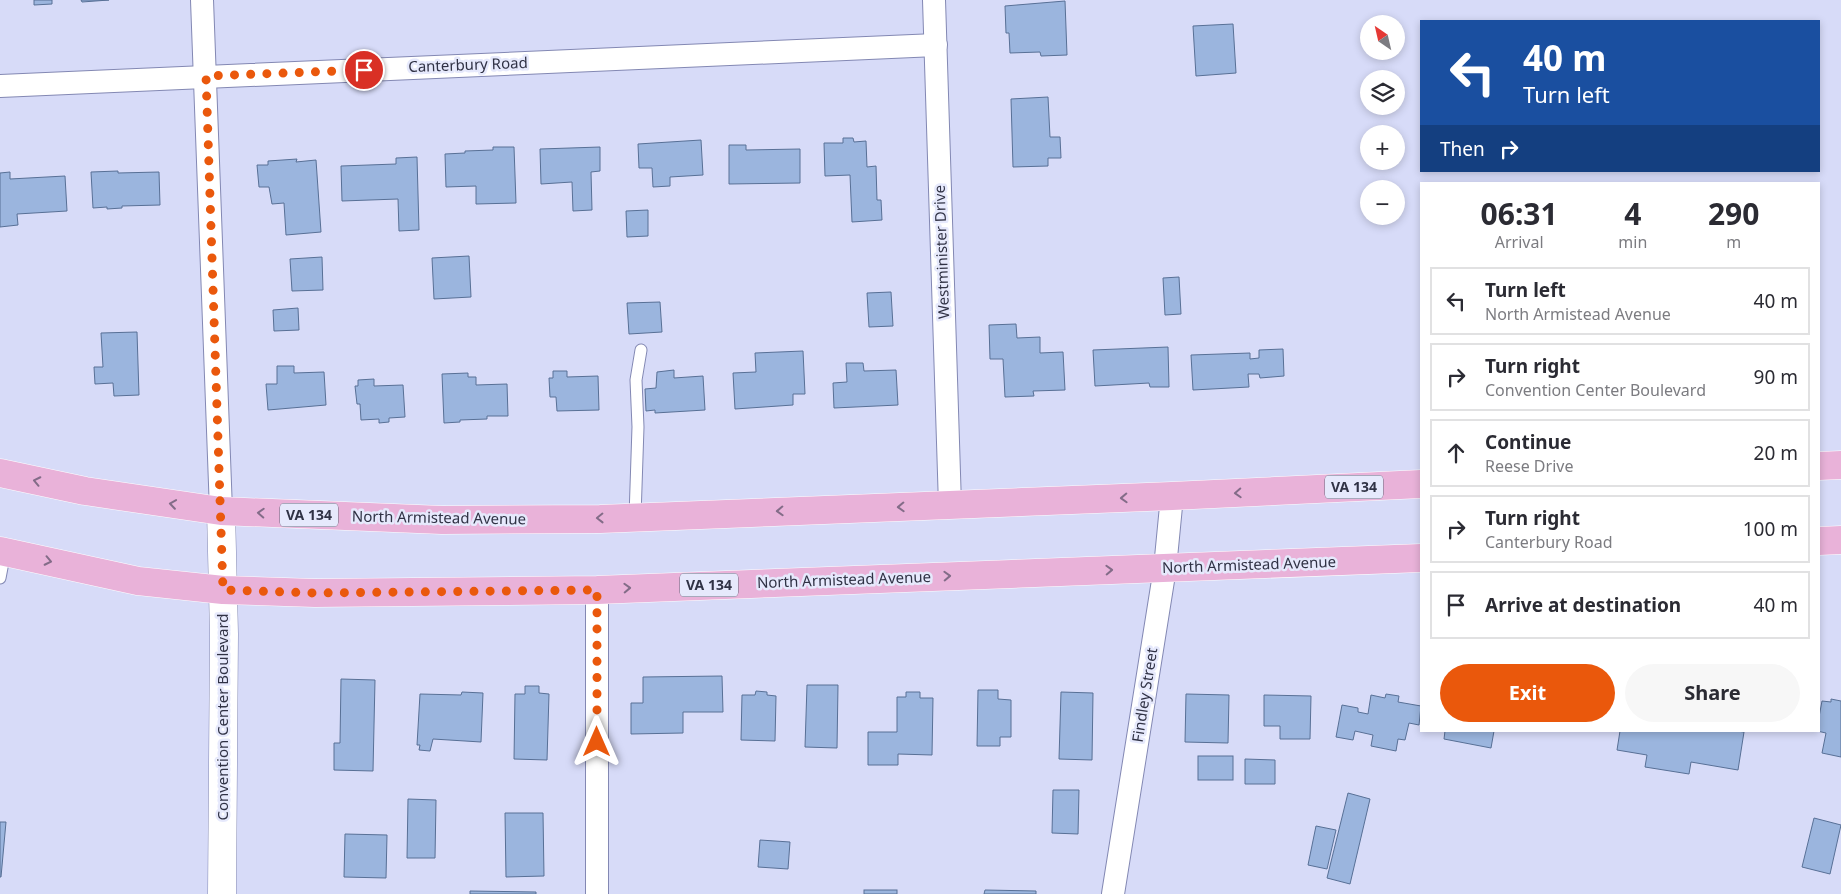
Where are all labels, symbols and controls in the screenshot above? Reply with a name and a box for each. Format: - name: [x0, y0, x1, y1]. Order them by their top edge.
- north arrow: [1360, 15, 1405, 60]
- map controls: [1360, 15, 1405, 225]
- text: 40 m: [1523, 34, 1606, 81]
- icon: left: [1440, 40, 1505, 105]
- pin: [343, 49, 385, 91]
- street label: Canterbury Road: [408, 52, 528, 76]
- icon: arrive: [350, 56, 378, 84]
- button: layers: [1360, 70, 1405, 115]
- text: Turn left: [1523, 79, 1610, 109]
- button: +: [1360, 125, 1405, 170]
- icon: right: [1495, 135, 1523, 163]
- text: Then: [1440, 136, 1485, 162]
- button: −: [1360, 180, 1405, 225]
- street label: Westminister Drive: [929, 185, 953, 319]
- text: 06:31: [1481, 193, 1558, 234]
- text: 4: [1624, 193, 1641, 234]
- text: 290: [1708, 193, 1759, 234]
- text: Arrival: [1495, 231, 1544, 253]
- text: min: [1618, 231, 1647, 253]
- text: m: [1726, 231, 1741, 253]
- text: Turn left: [1485, 277, 1566, 303]
- icon: left: [1442, 287, 1470, 315]
- text: 40 m: [1754, 288, 1798, 314]
- text: North Armistead Avenue: [1485, 303, 1671, 325]
- text: Turn right: [1485, 353, 1580, 379]
- icon: right: [1442, 363, 1470, 391]
- text: 90 m: [1754, 364, 1798, 390]
- text: Convention Center Boulevard: [1485, 379, 1706, 401]
- text: Continue: [1485, 429, 1571, 455]
- icon: ahead: [1442, 439, 1470, 467]
- text: 20 m: [1754, 440, 1798, 466]
- text: Reese Drive: [1485, 455, 1573, 477]
- one-way arrow: [33, 476, 41, 487]
- road number: VA 134: [1325, 476, 1383, 498]
- one-way arrow: [1234, 488, 1242, 499]
- one-way arrow: [1119, 493, 1127, 504]
- one-way arrow: [169, 500, 177, 510]
- one-way arrow: [897, 501, 905, 512]
- road number: VA 134: [280, 504, 338, 526]
- street label: North Armistead Avenue: [352, 505, 526, 529]
- text: Turn right: [1485, 505, 1580, 531]
- one-way arrow: [775, 506, 783, 517]
- one-way arrow: [256, 508, 264, 519]
- one-way arrow: [595, 513, 603, 524]
- icon: right: [1442, 515, 1470, 543]
- text: 100 m: [1743, 516, 1798, 542]
- text: Canterbury Road: [1485, 531, 1613, 553]
- street label: North Armistead Avenue: [1162, 551, 1336, 577]
- one-way arrow: [43, 555, 52, 566]
- one-way arrow: [1106, 565, 1114, 575]
- street label: North Armistead Avenue: [757, 566, 931, 592]
- one-way arrow: [943, 571, 951, 582]
- road number: VA 134: [680, 574, 738, 596]
- one-way arrow: [624, 583, 632, 594]
- icon: arrive: [1442, 591, 1470, 619]
- text: Arrive at destination: [1485, 592, 1681, 618]
- text: 40 m: [1754, 592, 1798, 618]
- street label: Convention Center Boulevard: [212, 613, 232, 821]
- street label: Findley Street: [1127, 645, 1161, 744]
- button: Exit: [1440, 664, 1615, 722]
- button: Share: [1625, 664, 1800, 722]
- position arrow: [570, 715, 622, 767]

